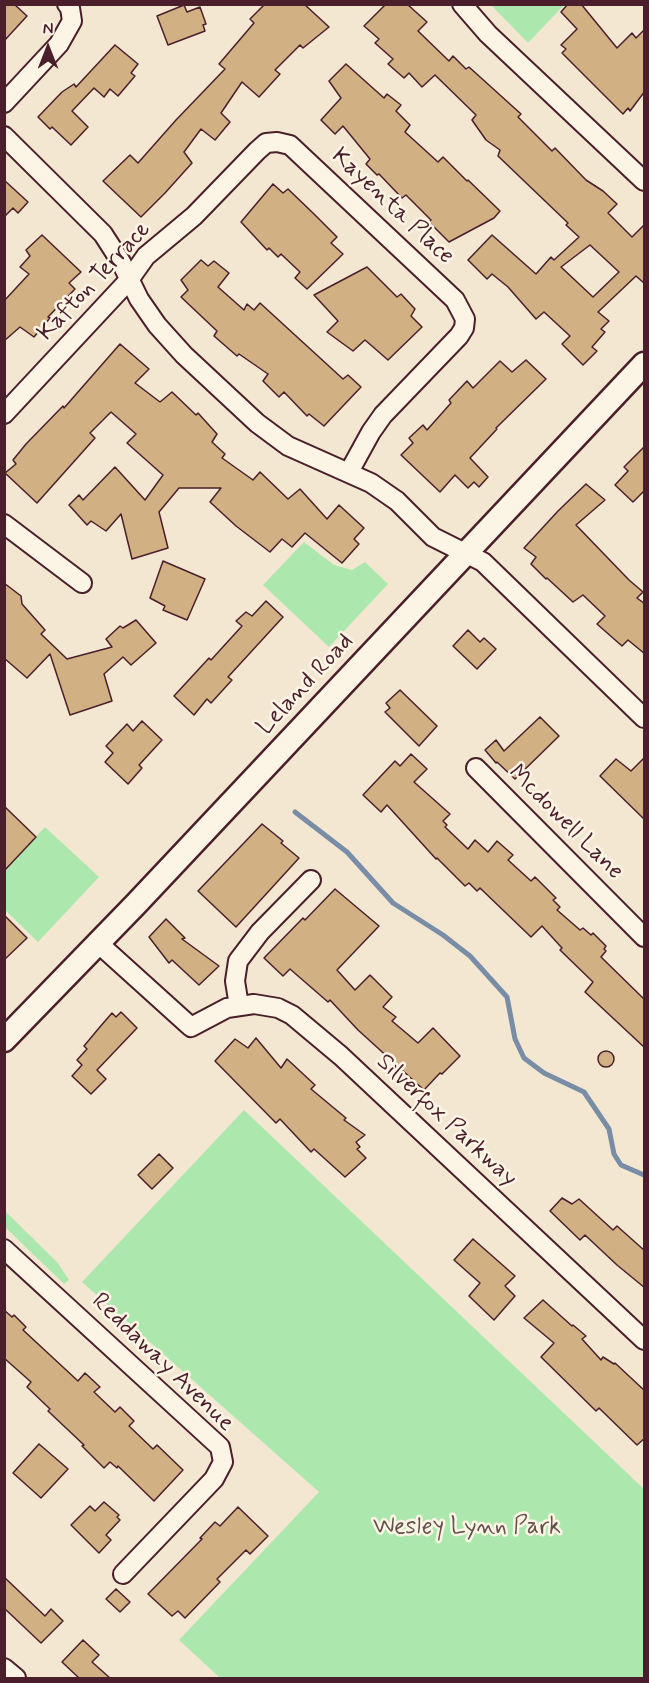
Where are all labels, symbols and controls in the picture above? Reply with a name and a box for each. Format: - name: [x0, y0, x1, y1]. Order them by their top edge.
- north arrow: [18, 18, 78, 78]
- text: N: [43, 19, 53, 40]
- street label: Kayenta Place: [324, 143, 460, 271]
- street label: Kafton Terrace: [32, 216, 158, 348]
- street label: Leland Road: [252, 628, 360, 742]
- street label: Mcdowell Lane: [501, 759, 629, 887]
- street label: Silverfox Parkway: [370, 1048, 522, 1194]
- street label: Reddaway Avenue: [85, 1288, 239, 1438]
- park label: Wesley Lynn Park: [373, 1514, 561, 1542]

